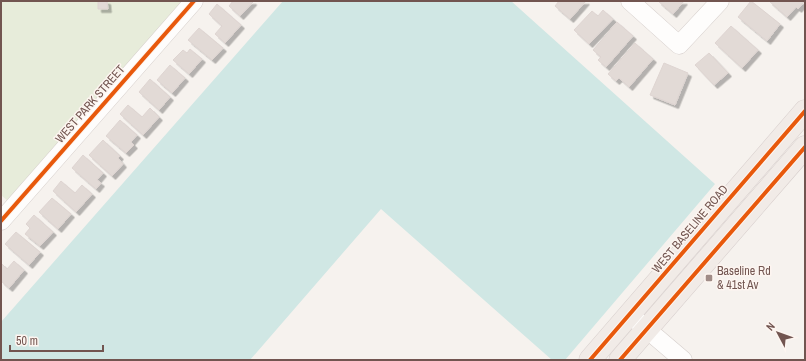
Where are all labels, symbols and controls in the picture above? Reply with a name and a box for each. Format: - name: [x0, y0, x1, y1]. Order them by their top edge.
- street label: WEST PARK STREET: [52, 62, 128, 146]
- street label: WEST BASELINE ROAD: [648, 182, 732, 276]
- place label: Baseline Rd & 41st Av: [717, 263, 771, 293]
- marker: Baseline Rd & 41st Av: [704, 273, 714, 283]
- north arrow: [758, 313, 798, 353]
- text: N: [763, 319, 778, 333]
- scale bar: [10, 327, 103, 353]
- text: 50 m: [16, 333, 38, 349]

